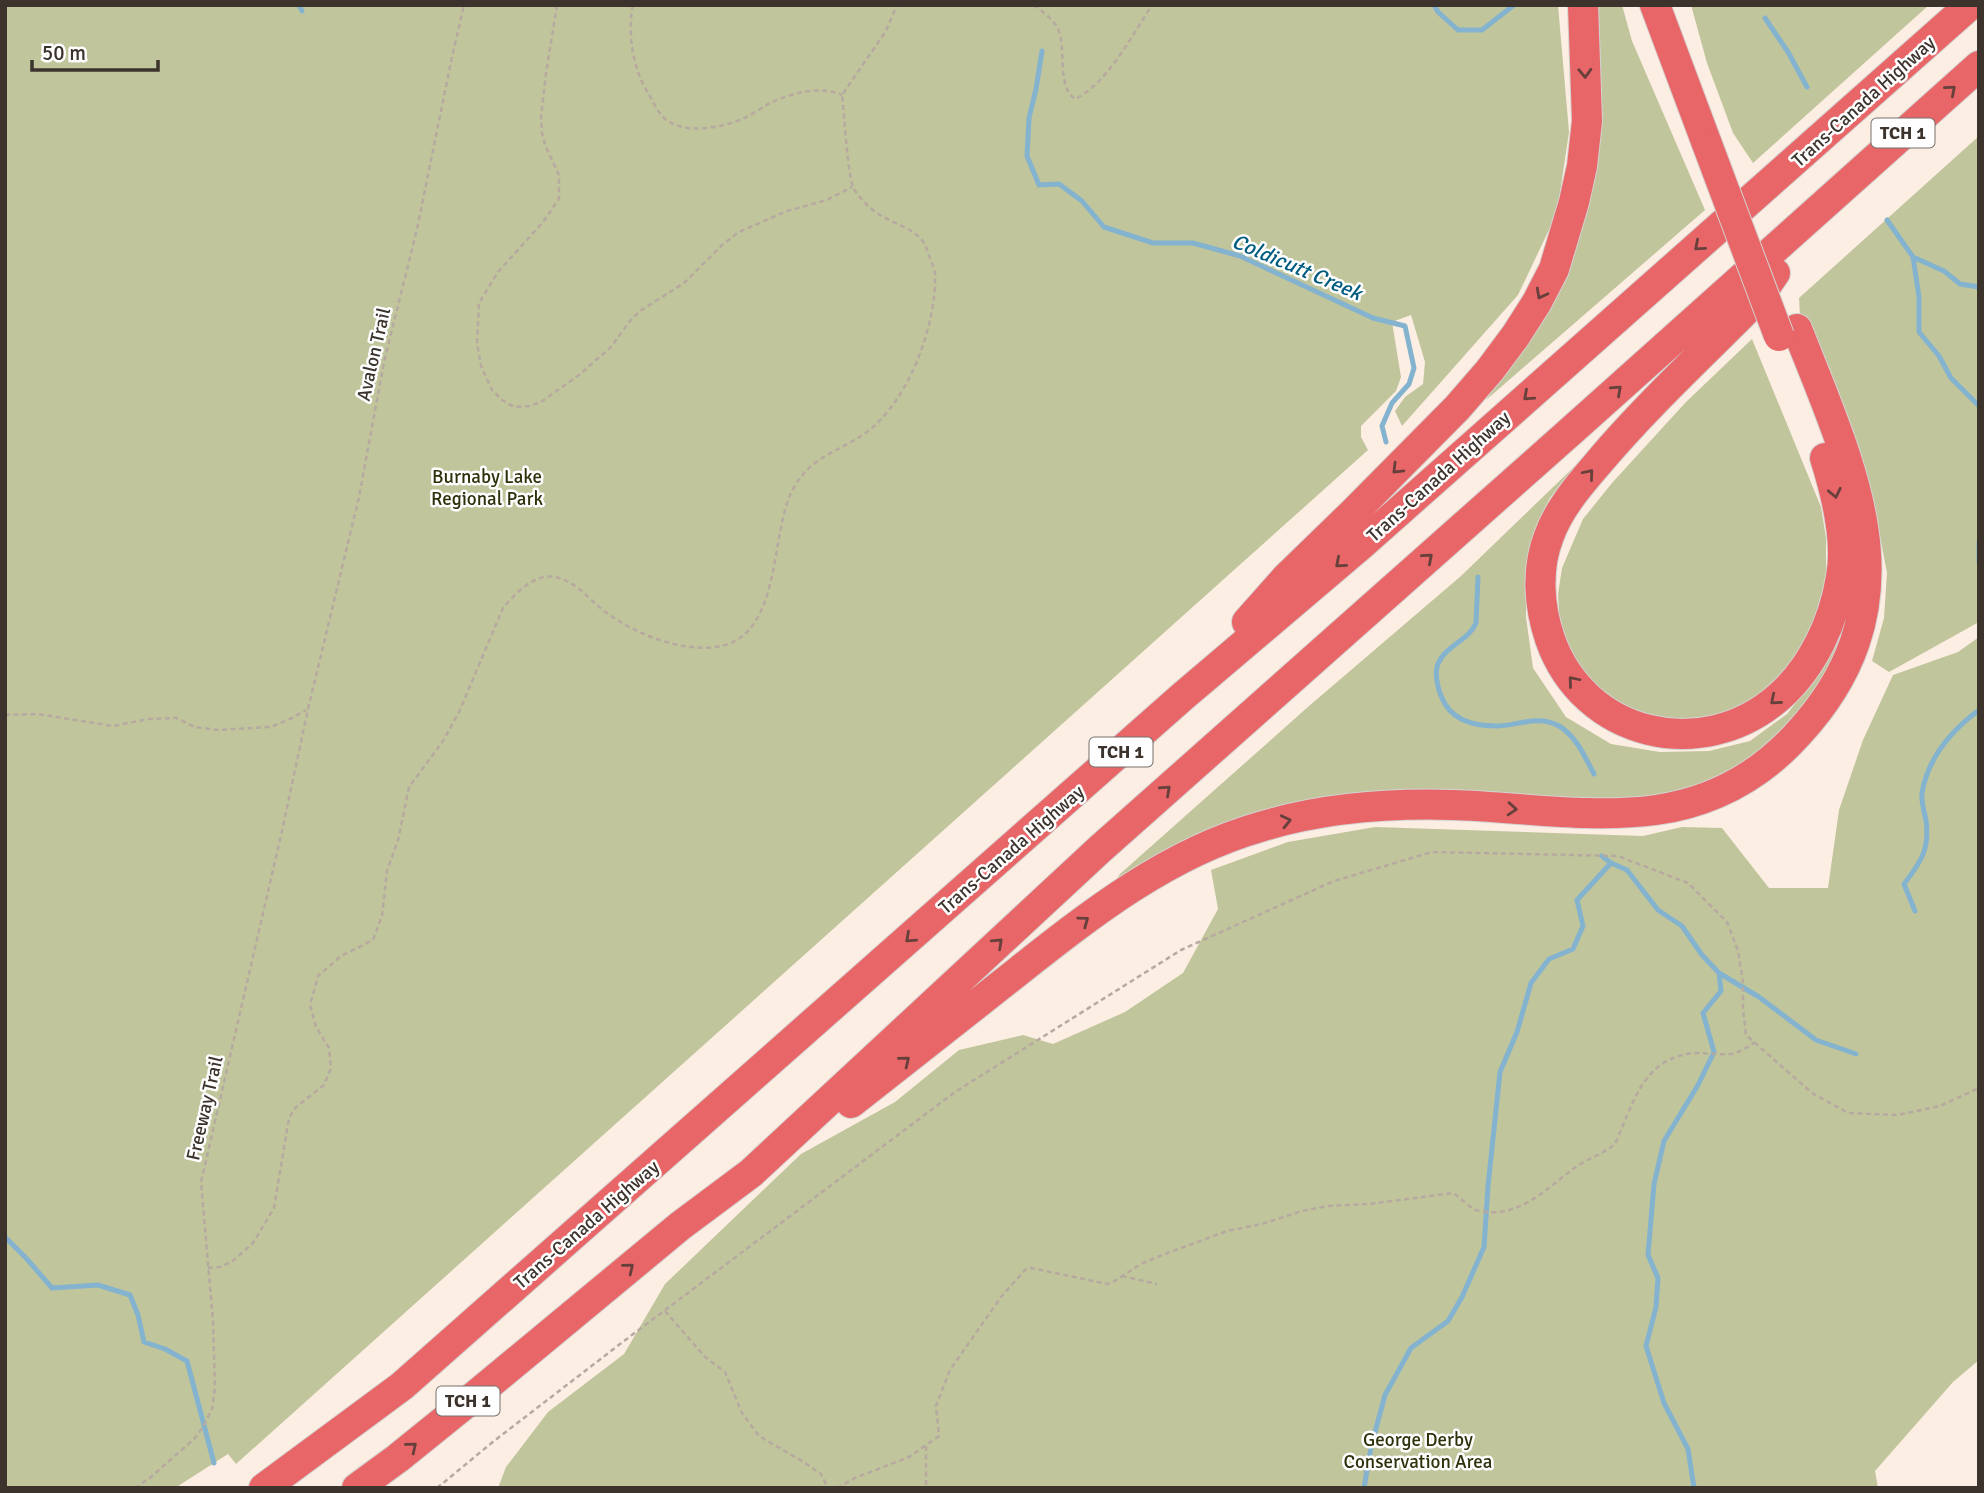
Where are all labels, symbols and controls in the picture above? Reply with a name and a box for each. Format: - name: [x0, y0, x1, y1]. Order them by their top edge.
- scale bar: [32, 28, 158, 72]
- street label: Trans-Canada Highway: [1787, 31, 1940, 173]
- text: 50 m: [42, 40, 86, 66]
- one-way arrow: [1578, 68, 1593, 79]
- one-way arrow: [1943, 86, 1956, 98]
- road number: TCH 1: [1871, 118, 1934, 148]
- water label: Coldicutt Creek: [1228, 228, 1368, 307]
- one-way arrow: [1694, 237, 1707, 250]
- one-way arrow: [1536, 286, 1549, 299]
- street label: Avalon Trail: [352, 305, 396, 403]
- one-way arrow: [1609, 386, 1622, 399]
- one-way arrow: [1524, 388, 1537, 400]
- street label: Trans-Canada Highway: [1362, 406, 1515, 548]
- one-way arrow: [1393, 460, 1406, 473]
- park label: Burnaby Lake Regional Park: [431, 465, 543, 511]
- one-way arrow: [1581, 469, 1593, 482]
- one-way arrow: [1827, 487, 1841, 499]
- one-way arrow: [1420, 553, 1433, 566]
- one-way arrow: [1335, 555, 1348, 567]
- one-way arrow: [1569, 676, 1581, 689]
- one-way arrow: [1770, 691, 1782, 704]
- road number: TCH 1: [1090, 738, 1152, 766]
- street label: Trans-Canada Highway: [934, 780, 1089, 919]
- one-way arrow: [1158, 786, 1171, 798]
- one-way arrow: [1507, 801, 1518, 816]
- one-way arrow: [1280, 814, 1292, 829]
- one-way arrow: [1076, 917, 1089, 929]
- one-way arrow: [905, 930, 918, 942]
- one-way arrow: [990, 939, 1003, 951]
- street label: Freeway Trail: [181, 1054, 229, 1163]
- one-way arrow: [896, 1057, 909, 1069]
- street label: Trans-Canada Highway: [509, 1155, 664, 1294]
- one-way arrow: [620, 1264, 633, 1276]
- road number: TCH 1: [436, 1386, 500, 1416]
- park label: George Derby Conservation Area: [1344, 1428, 1492, 1474]
- one-way arrow: [404, 1442, 416, 1455]

